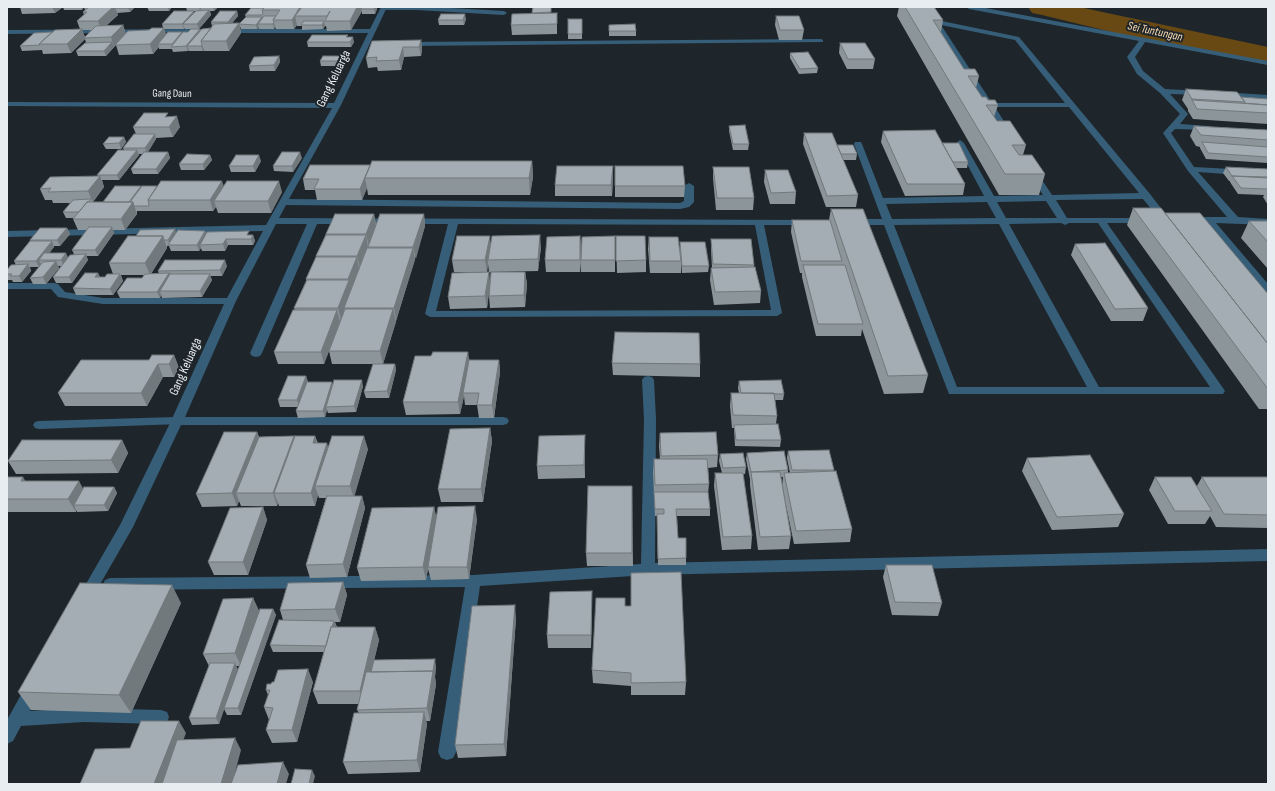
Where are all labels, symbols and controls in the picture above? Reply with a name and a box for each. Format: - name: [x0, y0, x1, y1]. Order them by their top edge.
- water label: Sei Tuntungan: [1126, 19, 1184, 45]
- street label: Gang Keluarga: [314, 48, 354, 110]
- street label: Gang Daun: [152, 87, 192, 101]
- street label: Gang Keluarga: [166, 336, 206, 398]

